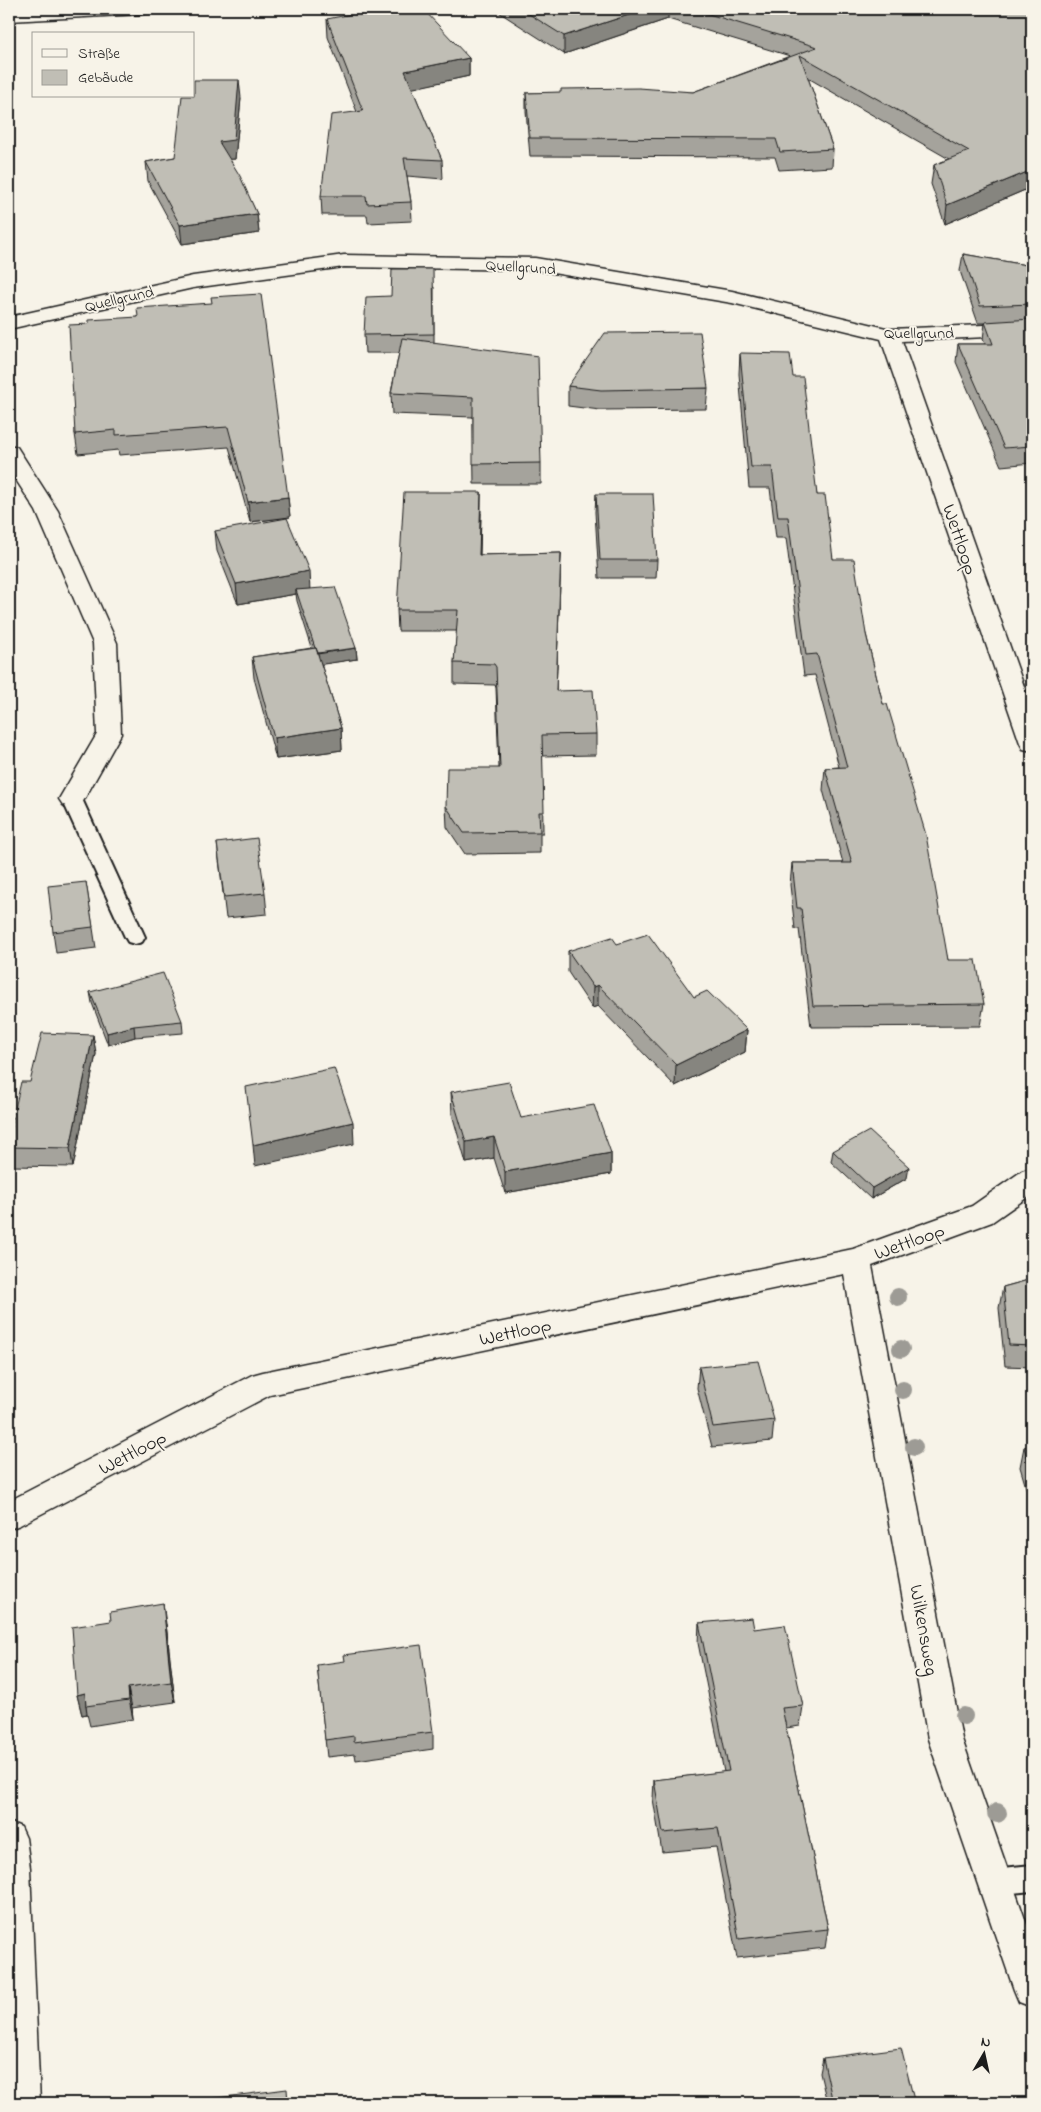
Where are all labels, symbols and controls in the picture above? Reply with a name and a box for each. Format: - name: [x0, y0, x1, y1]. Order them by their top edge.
- legend: [32, 32, 195, 98]
- text: Straße: [78, 43, 120, 65]
- text: Gebäude: [78, 67, 134, 89]
- street label: Quellgrund: [485, 254, 557, 282]
- street label: Quellgrund: [83, 280, 156, 320]
- street label: Quellgrund: [884, 322, 954, 346]
- street label: Wettloop: [933, 501, 984, 579]
- street label: Wettloop: [871, 1217, 949, 1269]
- street label: Wettloop: [477, 1312, 554, 1355]
- street label: Wettloop: [94, 1424, 172, 1484]
- street label: Wilkensweg: [899, 1582, 945, 1679]
- north arrow: [958, 2030, 1008, 2080]
- text: N: [979, 2032, 992, 2054]

